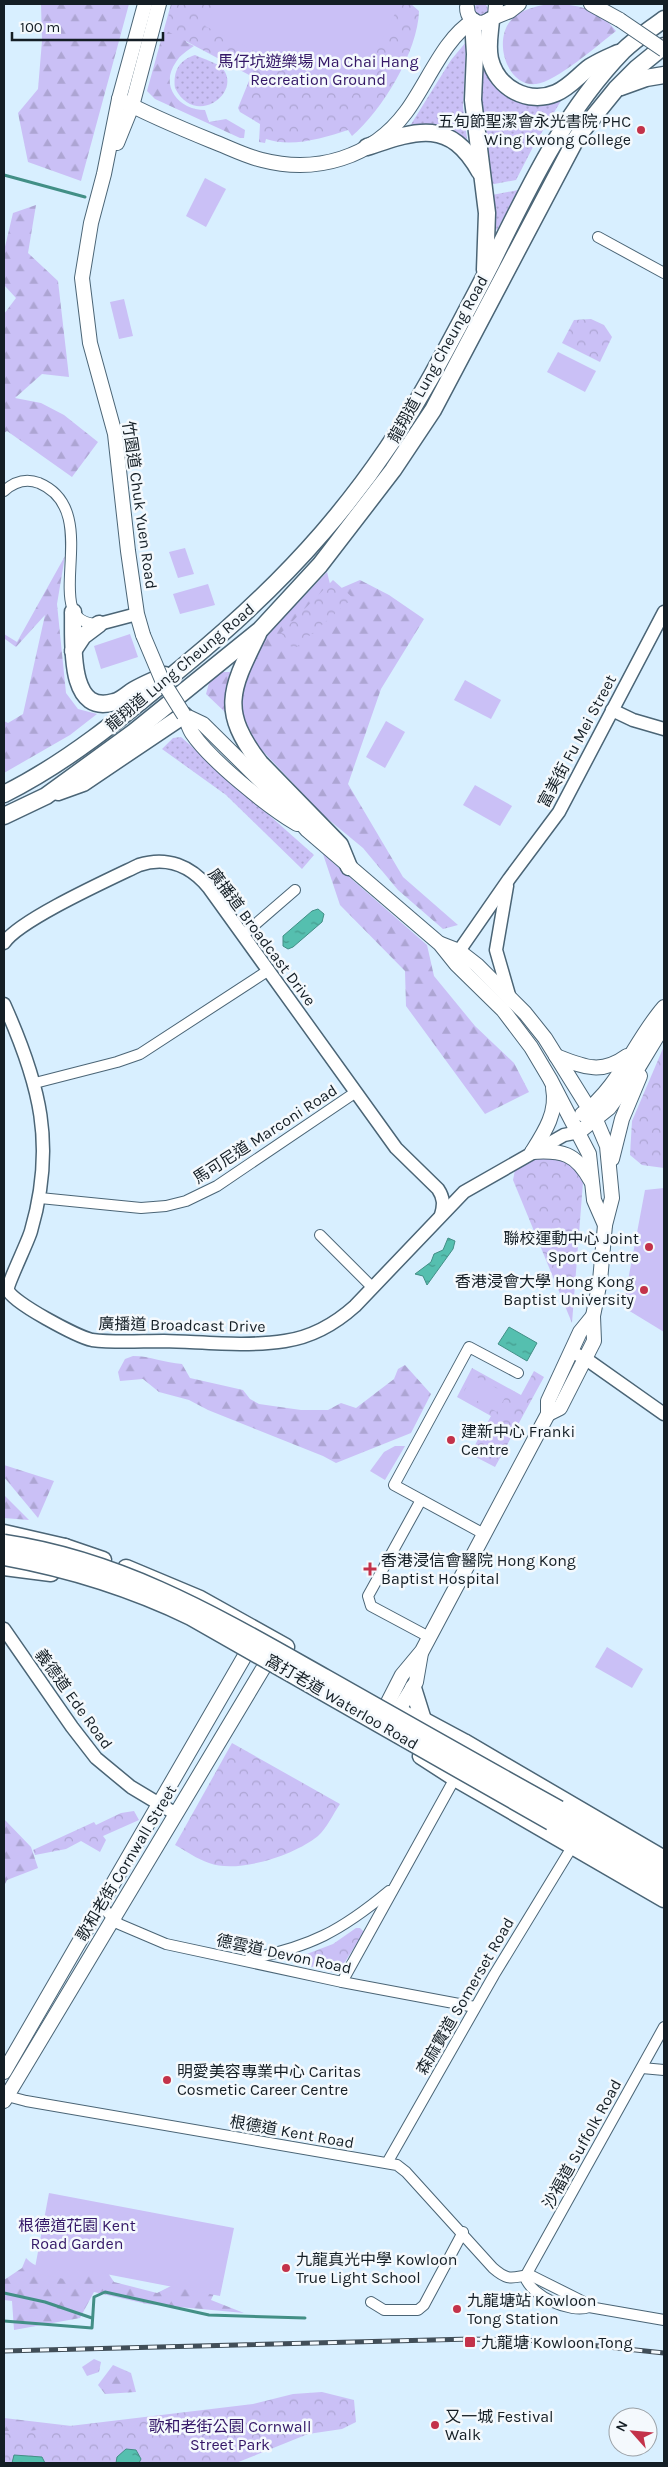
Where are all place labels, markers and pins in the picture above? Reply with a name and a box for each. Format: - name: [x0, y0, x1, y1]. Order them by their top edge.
- place label: 五旬節聖潔會永光書院 PHC Wing Kwong College: [438, 112, 631, 149]
- marker: 五旬節聖潔會永光書院 PHC Wing Kwong College: [635, 124, 647, 136]
- place label: 聯校運動中心 Joint Sport Centre: [504, 1229, 639, 1266]
- marker: 聯校運動中心 Joint Sport Centre: [643, 1241, 655, 1253]
- place label: 香港浸會大學 Hong Kong Baptist University: [455, 1272, 635, 1309]
- marker: 香港浸會大學 Hong Kong Baptist University: [638, 1284, 650, 1296]
- place label: 建新中心 Franki Centre: [461, 1422, 575, 1459]
- marker: 建新中心 Franki Centre: [445, 1434, 457, 1446]
- place label: 香港浸信會醫院 Hong Kong Baptist Hospital: [381, 1551, 576, 1588]
- marker: 香港浸信會醫院 Hong Kong Baptist Hospital: [363, 1562, 377, 1576]
- place label: 明愛美容專業中心 Caritas Cosmetic Career Centre: [177, 2062, 361, 2099]
- marker: 明愛美容專業中心 Caritas Cosmetic Career Centre: [161, 2074, 173, 2086]
- place label: 九龍真光中學 Kowloon True Light School: [296, 2250, 457, 2287]
- marker: 九龍真光中學 Kowloon True Light School: [280, 2262, 292, 2274]
- place label: 九龍塘站 Kowloon Tong Station: [467, 2291, 596, 2328]
- marker: 九龍塘站 Kowloon Tong Station: [451, 2303, 463, 2315]
- place label: 九龍塘 Kowloon Tong: [481, 2333, 632, 2352]
- marker: 九龍塘 Kowloon Tong: [463, 2335, 477, 2349]
- place label: 又一城 Festival Walk: [445, 2407, 553, 2444]
- marker: 又一城 Festival Walk: [429, 2419, 441, 2431]

